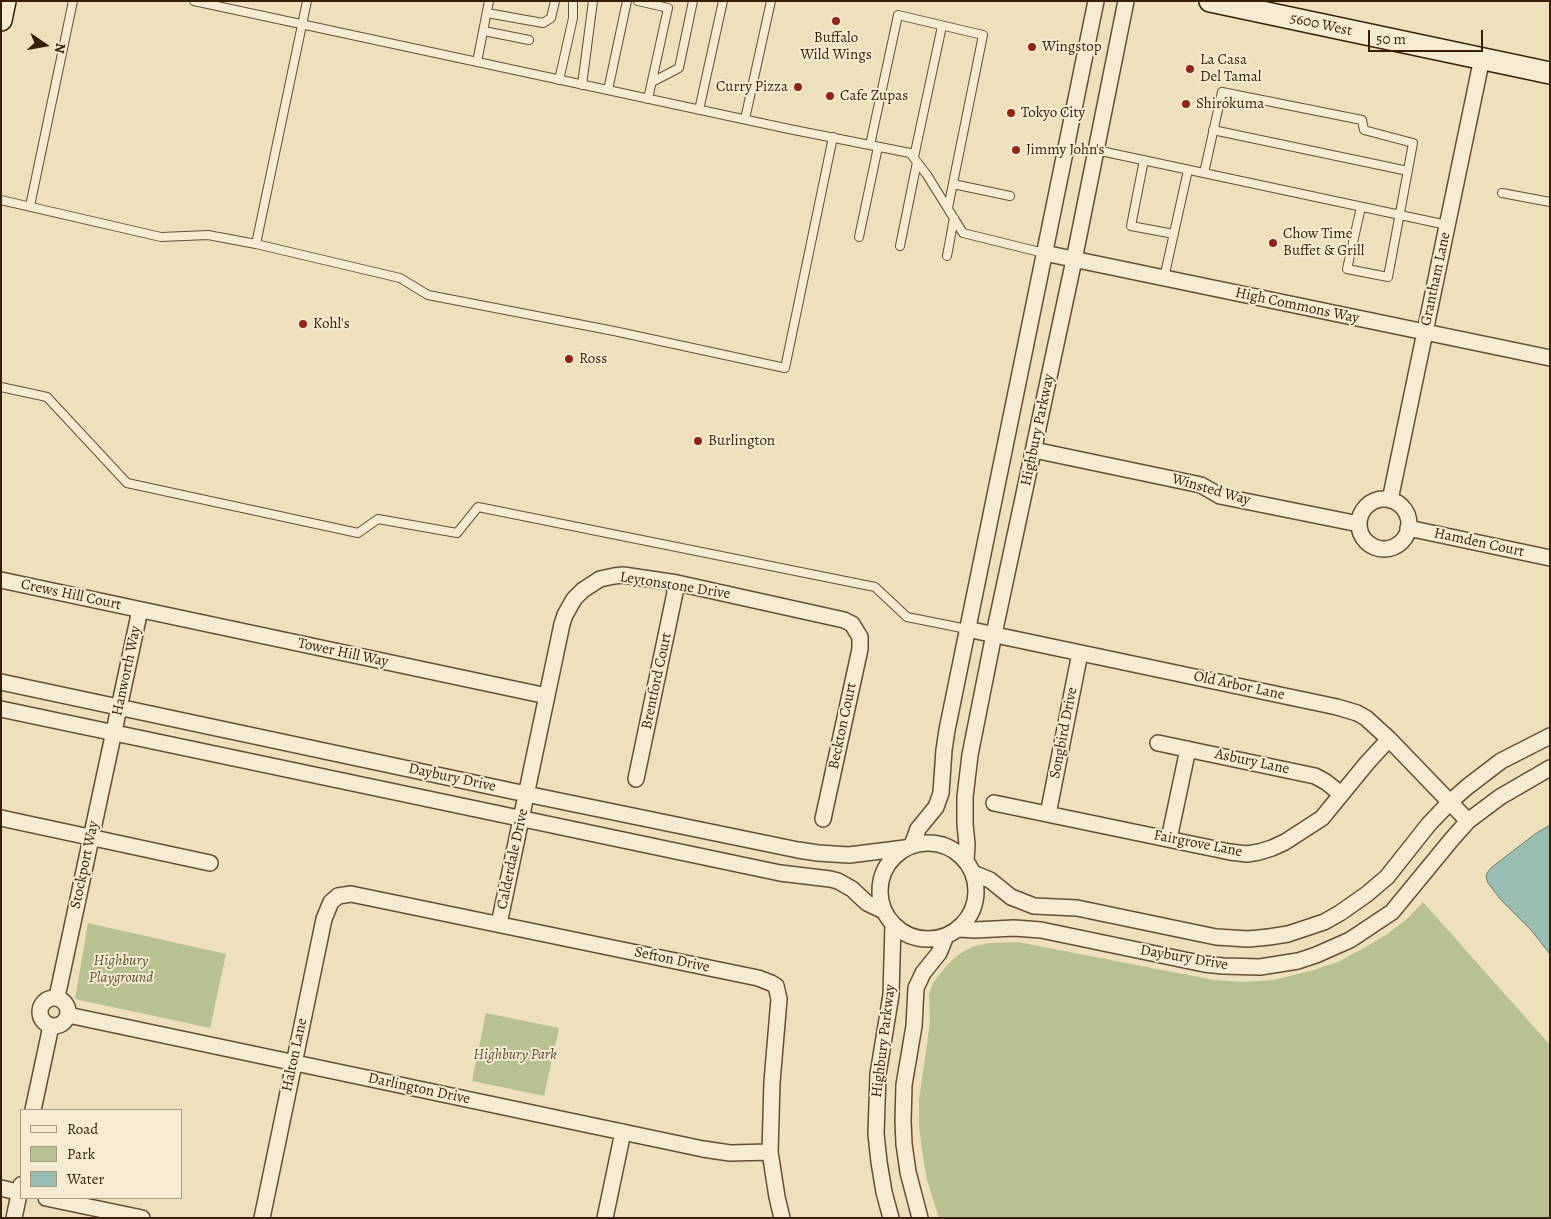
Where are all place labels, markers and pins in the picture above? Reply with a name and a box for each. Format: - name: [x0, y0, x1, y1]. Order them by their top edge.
- marker: Buffalo Wild Wings: [830, 15, 842, 27]
- place label: Buffalo Wild Wings: [800, 29, 872, 64]
- place label: Wingstop: [1042, 38, 1102, 56]
- marker: Wingstop: [1026, 41, 1038, 53]
- place label: La Casa Del Tamal: [1200, 51, 1261, 86]
- marker: La Casa Del Tamal: [1184, 63, 1196, 75]
- place label: Curry Pizza: [716, 78, 788, 96]
- marker: Curry Pizza: [792, 81, 804, 93]
- place label: Cafe Zupas: [840, 87, 908, 105]
- marker: Cafe Zupas: [824, 90, 836, 102]
- place label: Shirokuma: [1196, 95, 1264, 113]
- marker: Shirokuma: [1180, 98, 1192, 110]
- place label: Tokyo City: [1021, 104, 1085, 122]
- marker: Tokyo City: [1005, 107, 1017, 119]
- place label: Jimmy John's: [1026, 141, 1105, 159]
- marker: Jimmy John's: [1010, 144, 1022, 156]
- place label: Chow Time Buffet & Grill: [1283, 225, 1364, 260]
- marker: Chow Time Buffet & Grill: [1267, 237, 1279, 249]
- place label: Kohl's: [313, 315, 350, 333]
- marker: Kohl's: [297, 318, 309, 330]
- place label: Ross: [579, 350, 607, 368]
- marker: Ross: [563, 353, 575, 365]
- place label: Burlington: [708, 432, 775, 450]
- marker: Burlington: [692, 435, 704, 447]

